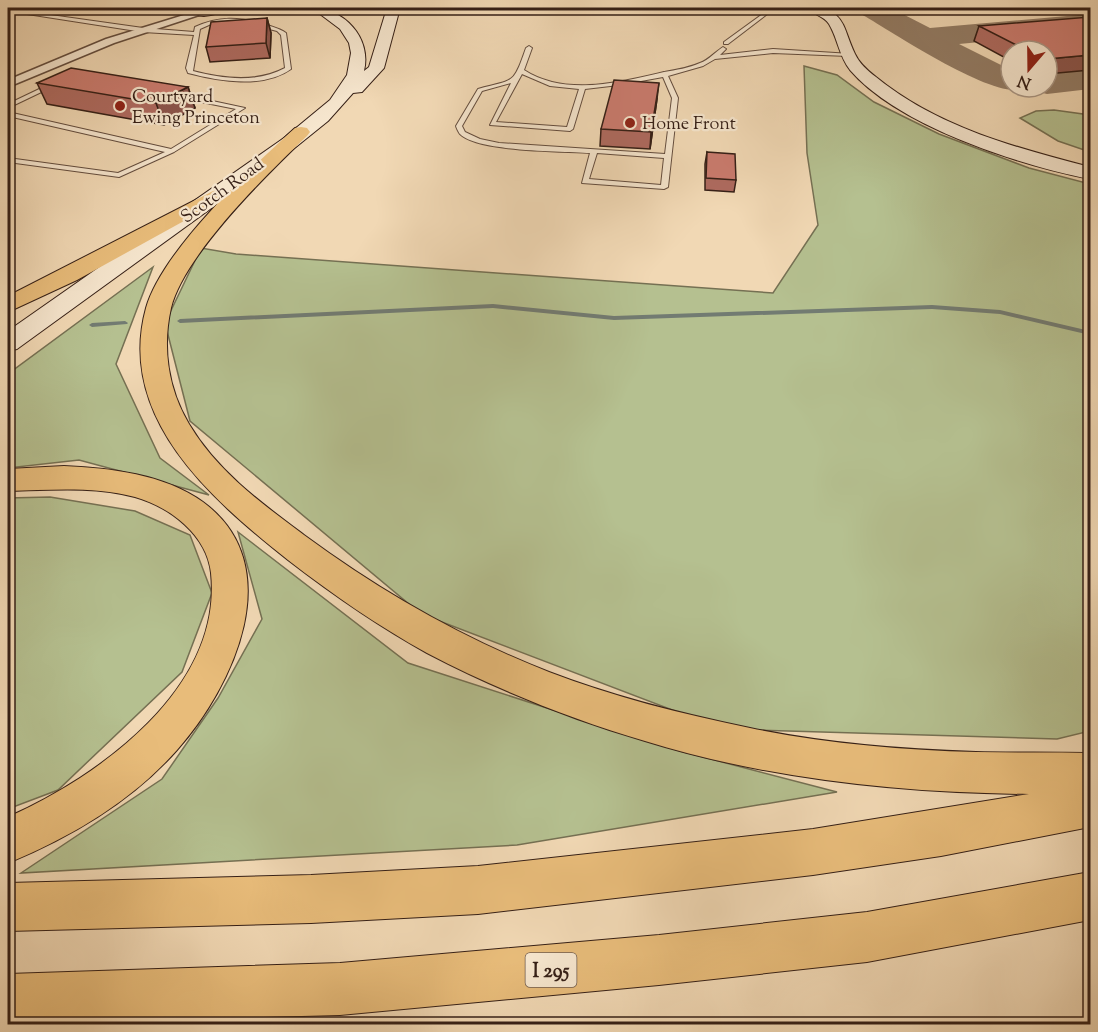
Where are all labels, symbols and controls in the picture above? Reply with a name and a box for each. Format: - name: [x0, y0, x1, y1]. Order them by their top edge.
- north arrow: [999, 39, 1059, 99]
- text: N: [1015, 68, 1035, 94]
- place label: Courtyard Ewing Princeton: [132, 85, 260, 132]
- marker: Courtyard Ewing Princeton: [113, 99, 127, 113]
- place label: Home Front: [642, 112, 736, 138]
- marker: Home Front: [623, 116, 637, 130]
- street label: Scotch Road: [176, 152, 270, 231]
- road number: I 295: [526, 953, 576, 987]

